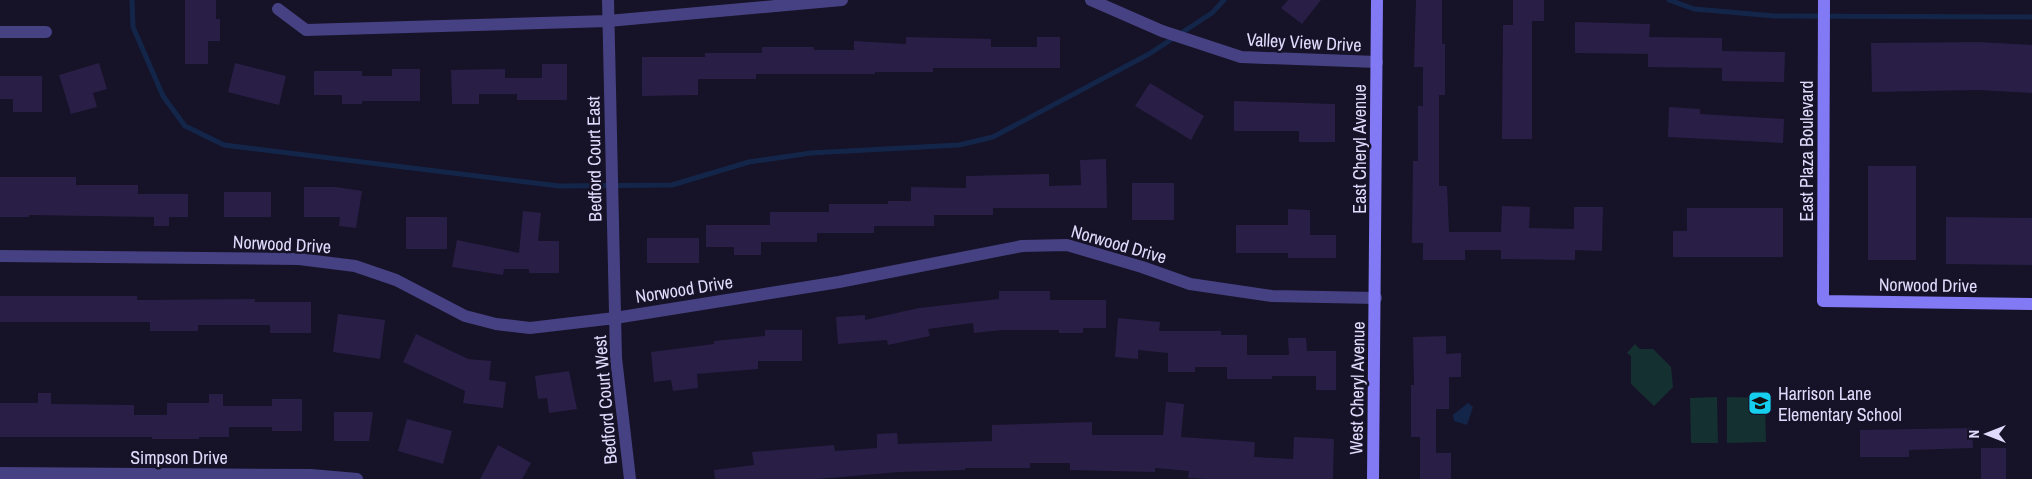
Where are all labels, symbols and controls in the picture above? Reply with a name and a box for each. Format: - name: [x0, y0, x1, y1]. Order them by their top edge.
- street label: Valley View Drive: [1246, 27, 1362, 57]
- street label: East Plaza Boulevard: [1794, 80, 1819, 222]
- street label: East Cheryl Avenue: [1347, 84, 1372, 214]
- street label: Bedford Court East: [580, 96, 608, 222]
- street label: Norwood Drive: [1068, 218, 1170, 270]
- street label: Norwood Drive: [232, 229, 332, 259]
- street label: Norwood Drive: [633, 269, 735, 309]
- street label: Norwood Drive: [1879, 272, 1977, 298]
- street label: West Cheryl Avenue: [1343, 321, 1371, 455]
- street label: Bedford Court West: [587, 334, 623, 466]
- place label: Harrison Lane Elementary School: [1778, 381, 1902, 427]
- school or university icon: Harrison Lane Elementary School: [1747, 390, 1773, 416]
- north arrow: [1962, 409, 2012, 459]
- text: N: [1965, 430, 1983, 438]
- street label: Simpson Drive: [130, 445, 228, 470]

